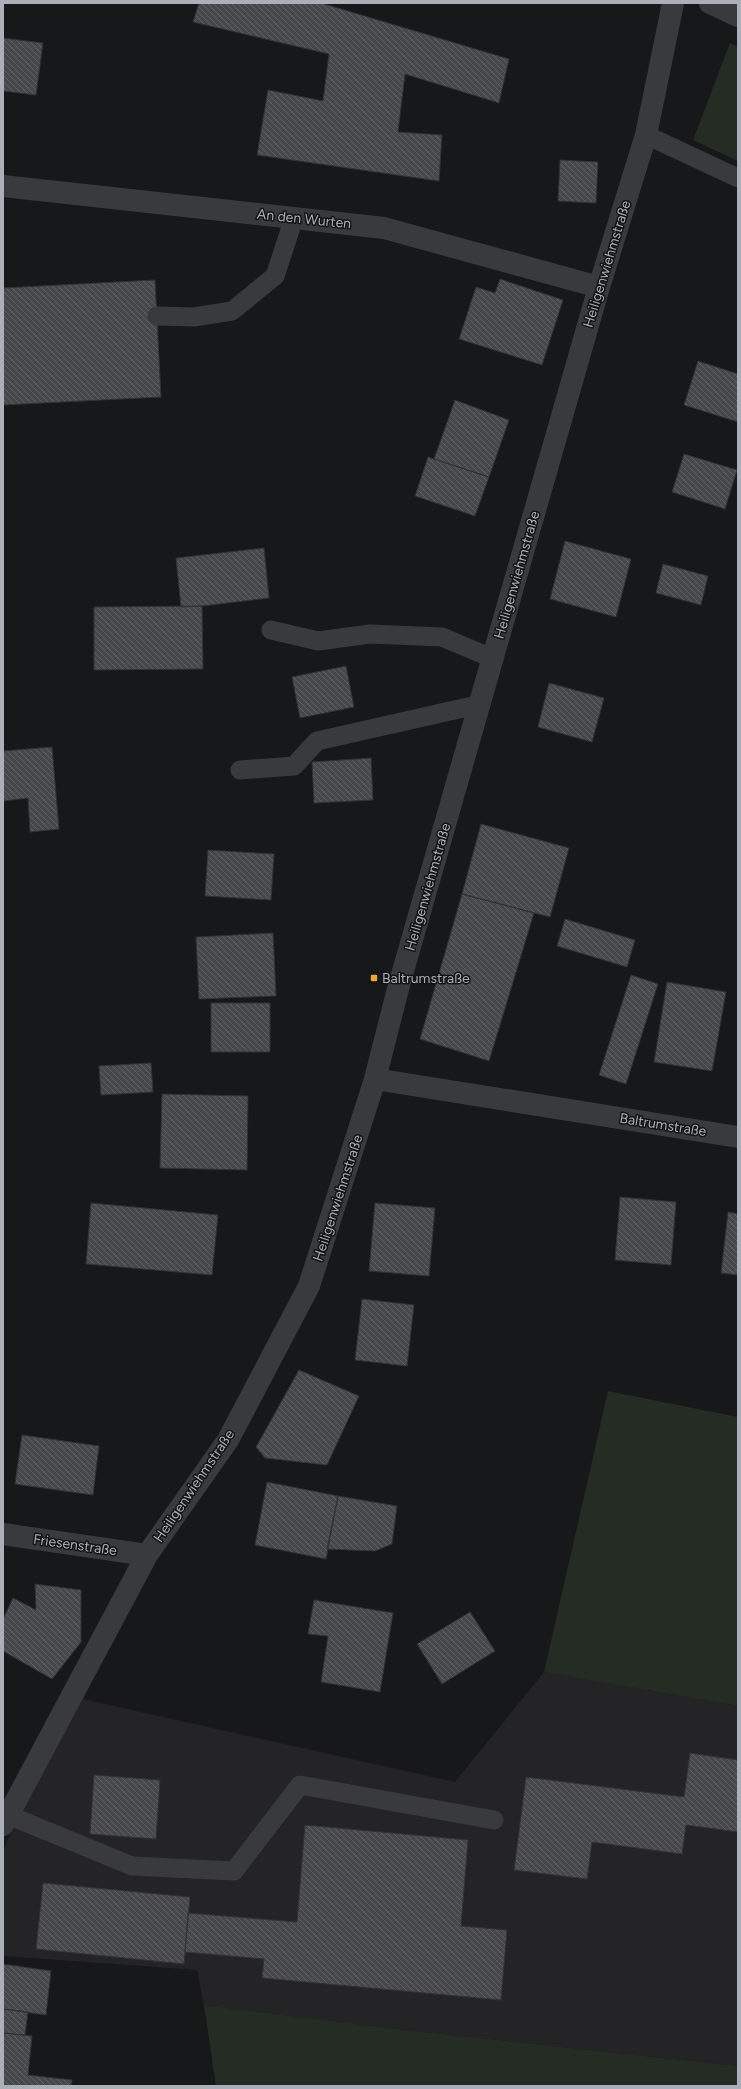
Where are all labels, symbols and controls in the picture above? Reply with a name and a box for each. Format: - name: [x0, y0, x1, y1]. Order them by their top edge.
- street label: Heiligenwiehmstraße: [580, 198, 635, 330]
- street label: An den Wurten: [256, 206, 352, 232]
- street label: Heiligenwiehmstraße: [491, 509, 543, 641]
- street label: Heiligenwiehmstraße: [402, 821, 454, 953]
- place label: Baltrumstraße: [382, 970, 470, 987]
- marker: Baltrumstraße: [369, 973, 379, 983]
- street label: Baltrumstraße: [618, 1110, 708, 1140]
- street label: Heiligenwiehmstraße: [310, 1132, 367, 1263]
- street label: Heiligenwiehmstraße: [150, 1426, 238, 1546]
- street label: Friesenstraße: [32, 1531, 118, 1559]

